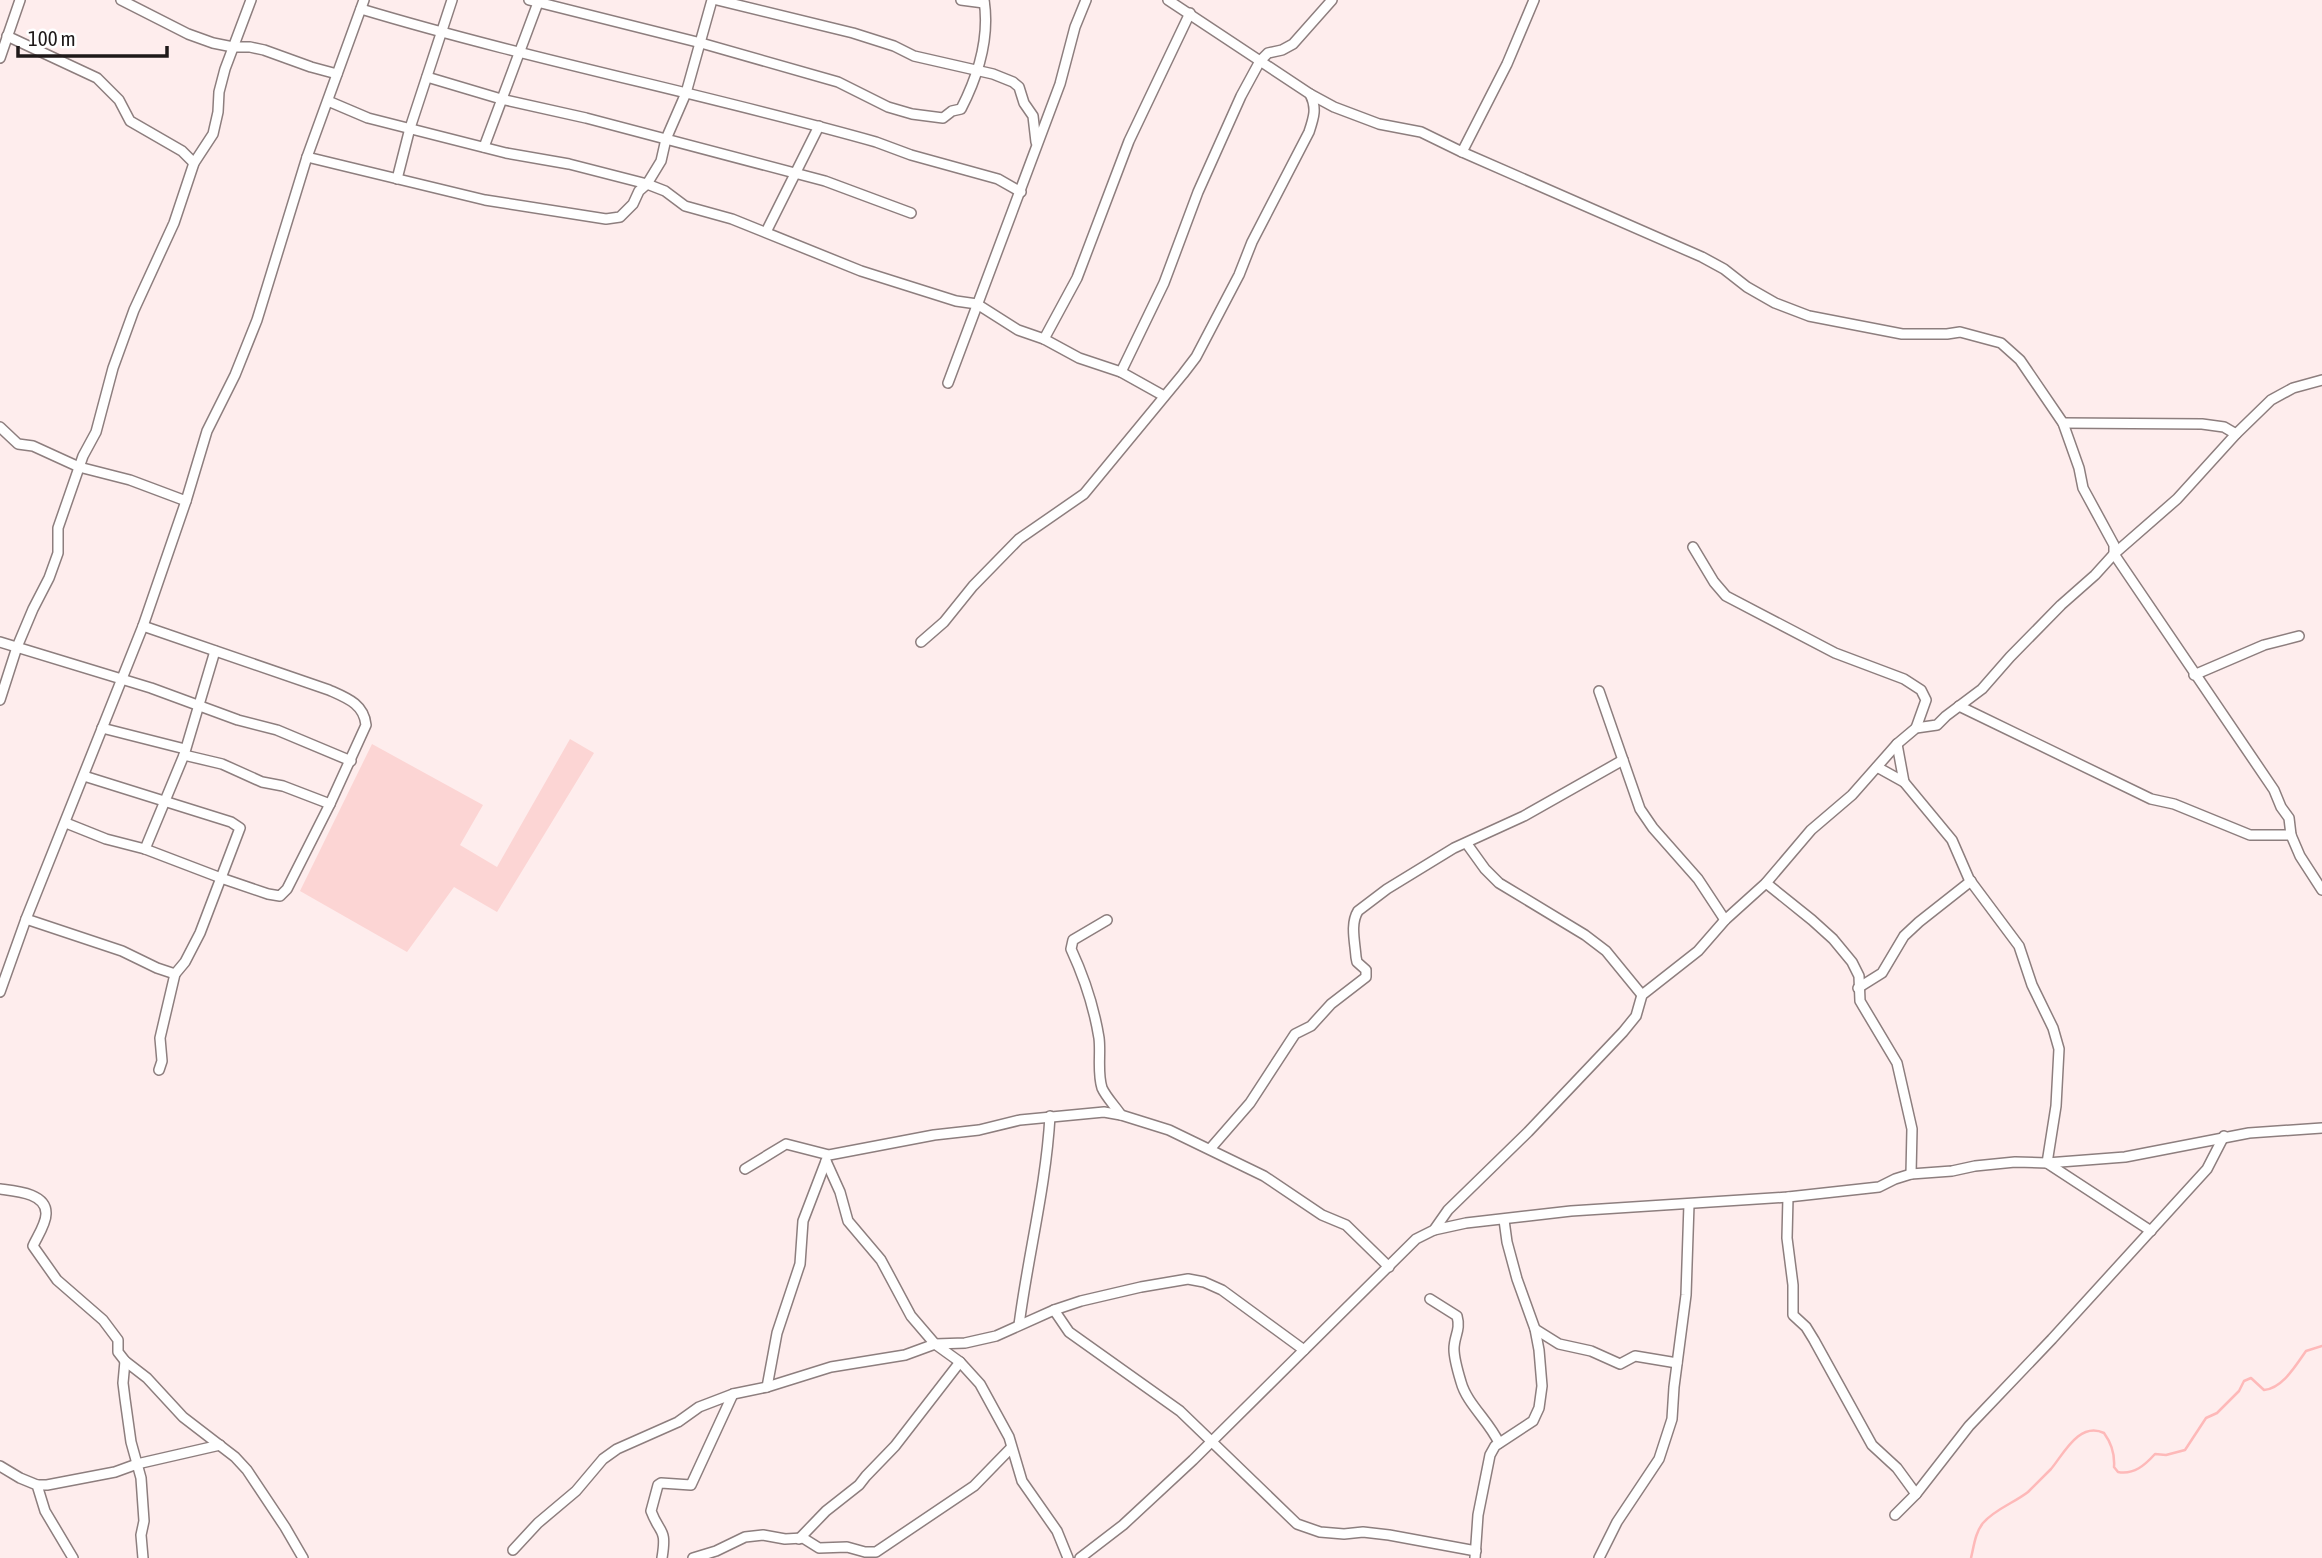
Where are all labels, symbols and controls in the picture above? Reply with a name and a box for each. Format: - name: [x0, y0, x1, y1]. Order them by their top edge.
- scale bar: [18, 14, 166, 58]
- text: 100 m: [28, 26, 76, 50]

